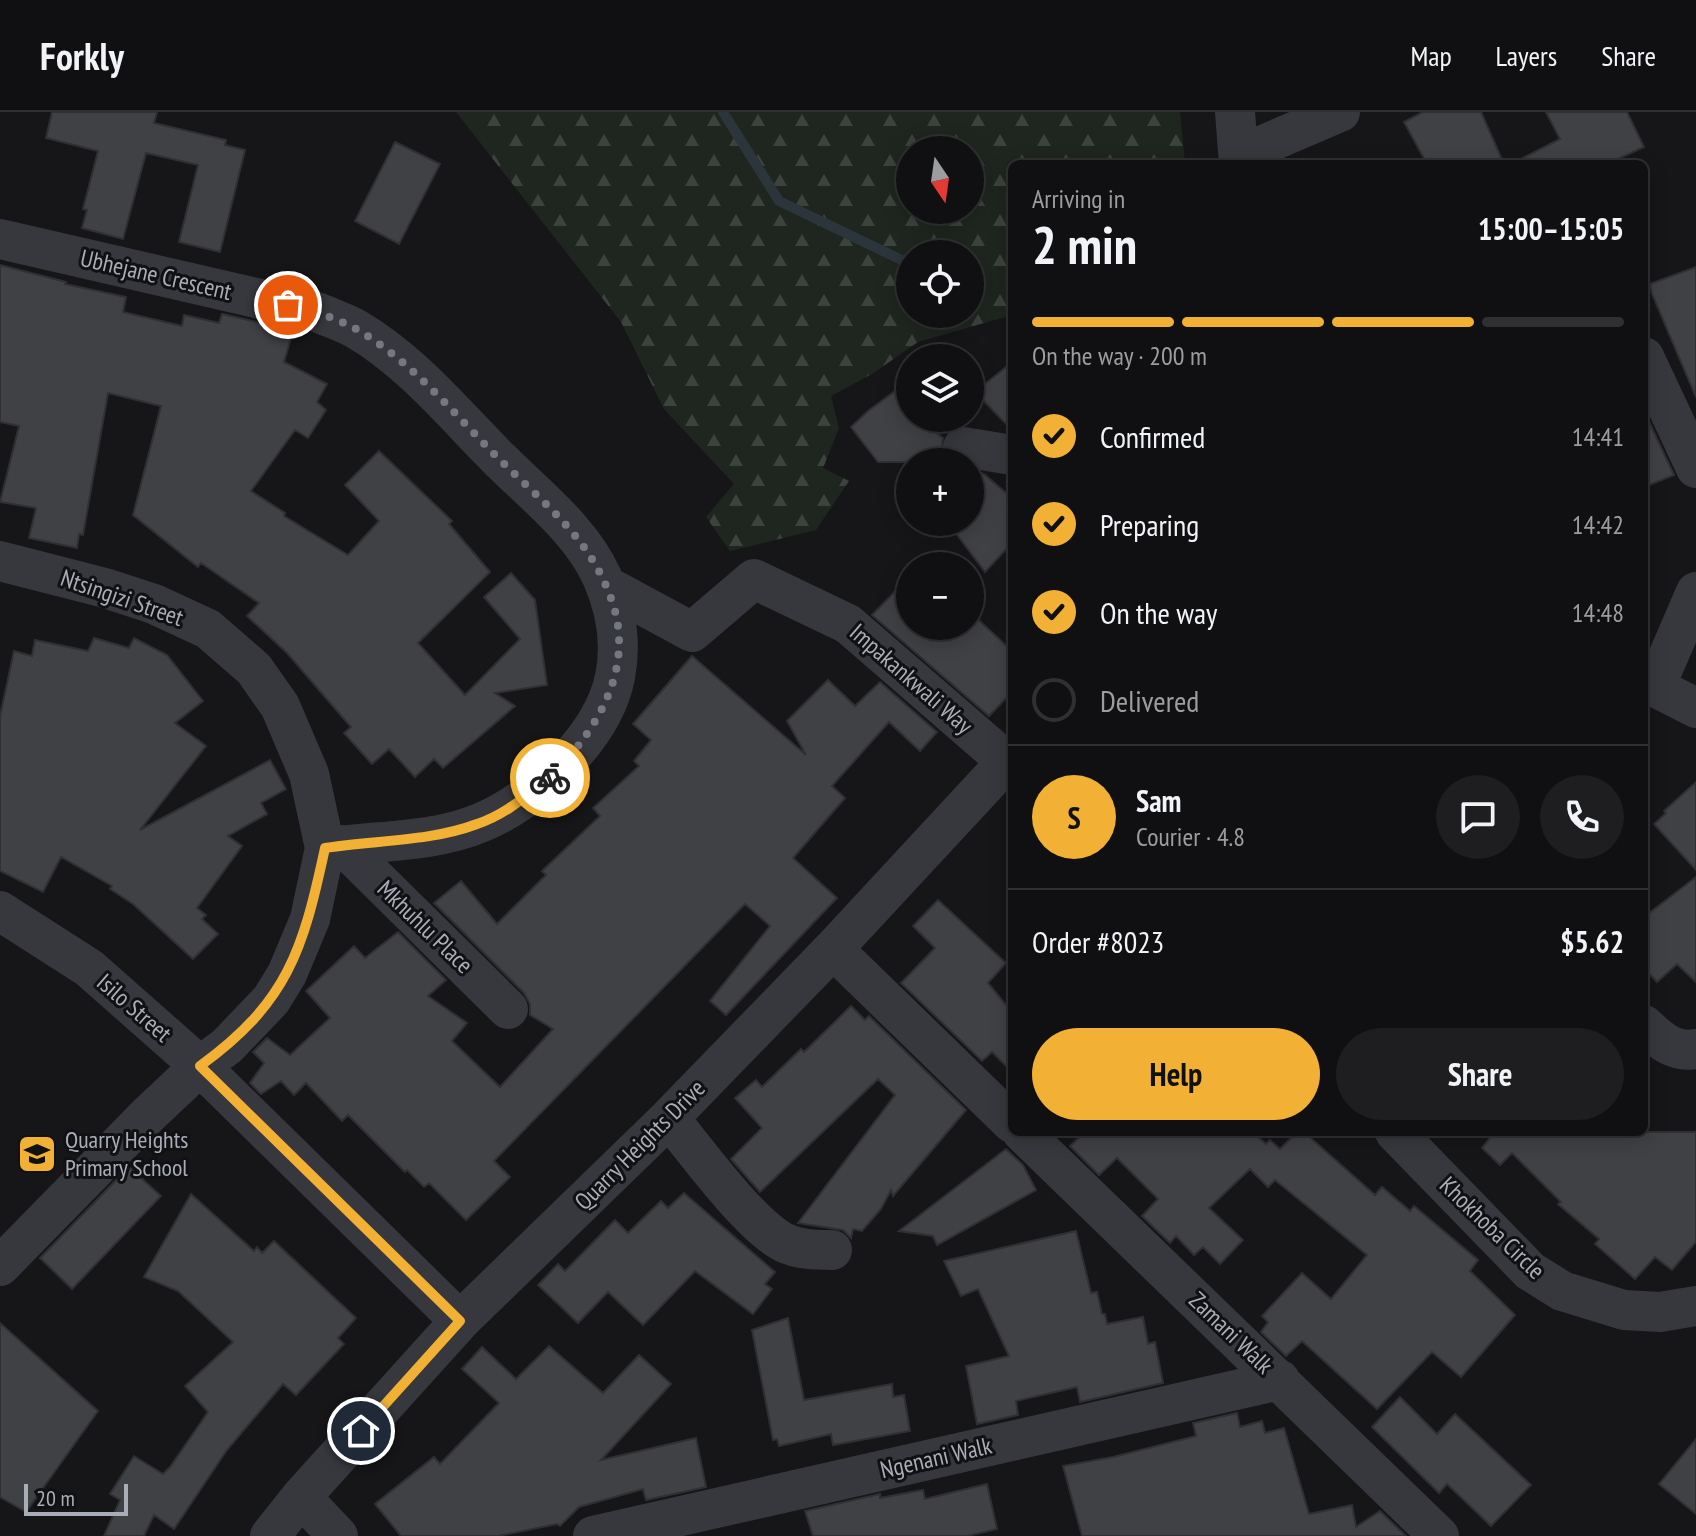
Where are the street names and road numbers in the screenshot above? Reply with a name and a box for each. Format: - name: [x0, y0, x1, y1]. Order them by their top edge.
- street label: Ubhejane Crescent: [78, 242, 235, 307]
- street label: Ntsingizi Street: [57, 562, 188, 633]
- street label: Impakankwali Way: [843, 617, 979, 741]
- street label: Mkhuhlu Place: [371, 873, 480, 980]
- street label: Isilo Street: [90, 967, 179, 1049]
- street label: Quarry Heights Drive: [568, 1073, 711, 1216]
- street label: Khokhoba Circle: [1433, 1170, 1552, 1286]
- street label: Zamani Walk: [1183, 1285, 1280, 1381]
- street label: Ngenani Walk: [877, 1429, 995, 1485]

